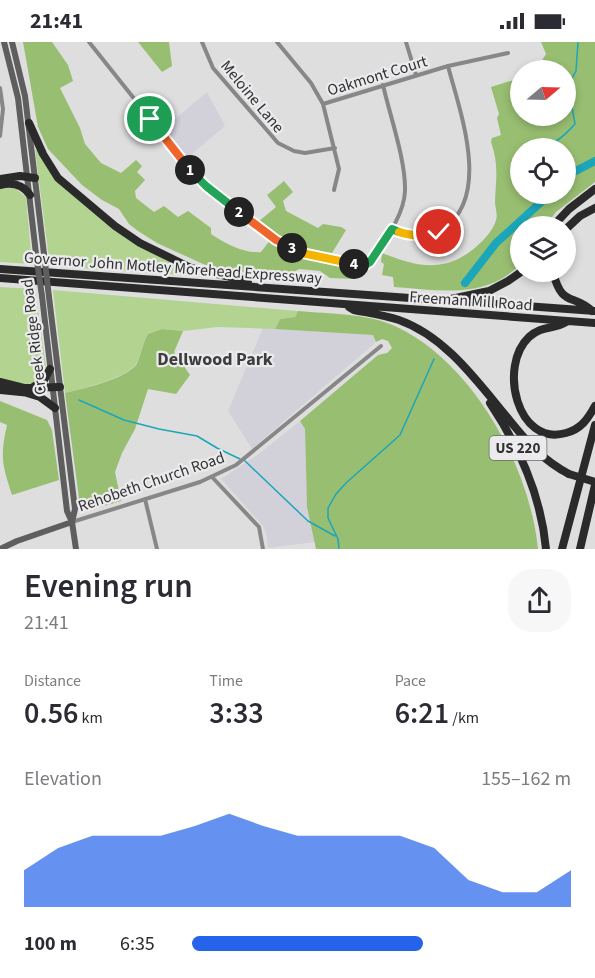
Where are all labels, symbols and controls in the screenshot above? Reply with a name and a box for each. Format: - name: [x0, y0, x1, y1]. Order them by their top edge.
- text: 21:41: [30, 5, 83, 37]
- street label: Oakmont Court: [325, 50, 430, 102]
- street label: Meloine Lane: [215, 56, 289, 138]
- north arrow: [510, 60, 576, 126]
- map controls: [510, 60, 576, 282]
- pin: [124, 93, 175, 144]
- icon: arrive: [133, 102, 166, 135]
- button: locate: [510, 138, 576, 204]
- pin: 1: [175, 155, 205, 185]
- text: 1: [186, 159, 194, 181]
- pin: 2: [224, 197, 254, 227]
- text: 2: [235, 201, 243, 223]
- pin: [413, 206, 464, 257]
- icon: check: [422, 215, 455, 248]
- button: layers: [510, 216, 576, 282]
- pin: 3: [277, 233, 307, 263]
- text: 3: [288, 237, 296, 259]
- street label: Governor John Motley Morehead Expressway: [23, 247, 323, 289]
- pin: 4: [339, 249, 369, 279]
- text: 4: [350, 253, 358, 275]
- street label: Creek Ridge Road: [16, 278, 52, 396]
- street label: Freeman Mill Road: [409, 286, 533, 316]
- district label: Dellwood Park: [157, 347, 273, 372]
- road number: US 220: [490, 436, 546, 460]
- street label: Rehobeth Church Road: [75, 447, 228, 517]
- text: Evening run: [24, 563, 193, 610]
- button: share: [508, 569, 571, 632]
- text: 21:41: [24, 609, 69, 637]
- text: Distance: [24, 670, 81, 692]
- text: Time: [209, 670, 243, 692]
- text: Pace: [395, 670, 426, 692]
- text: 0.56: [24, 692, 78, 735]
- text: 3:33: [209, 692, 264, 735]
- text: 6:21: [395, 692, 449, 735]
- text: km: [78, 707, 103, 729]
- text: /km: [449, 707, 479, 729]
- text: Elevation: [24, 765, 102, 793]
- text: 155–162 m: [481, 765, 571, 793]
- text: 100 m: [24, 930, 77, 958]
- text: 6:35: [120, 930, 155, 958]

